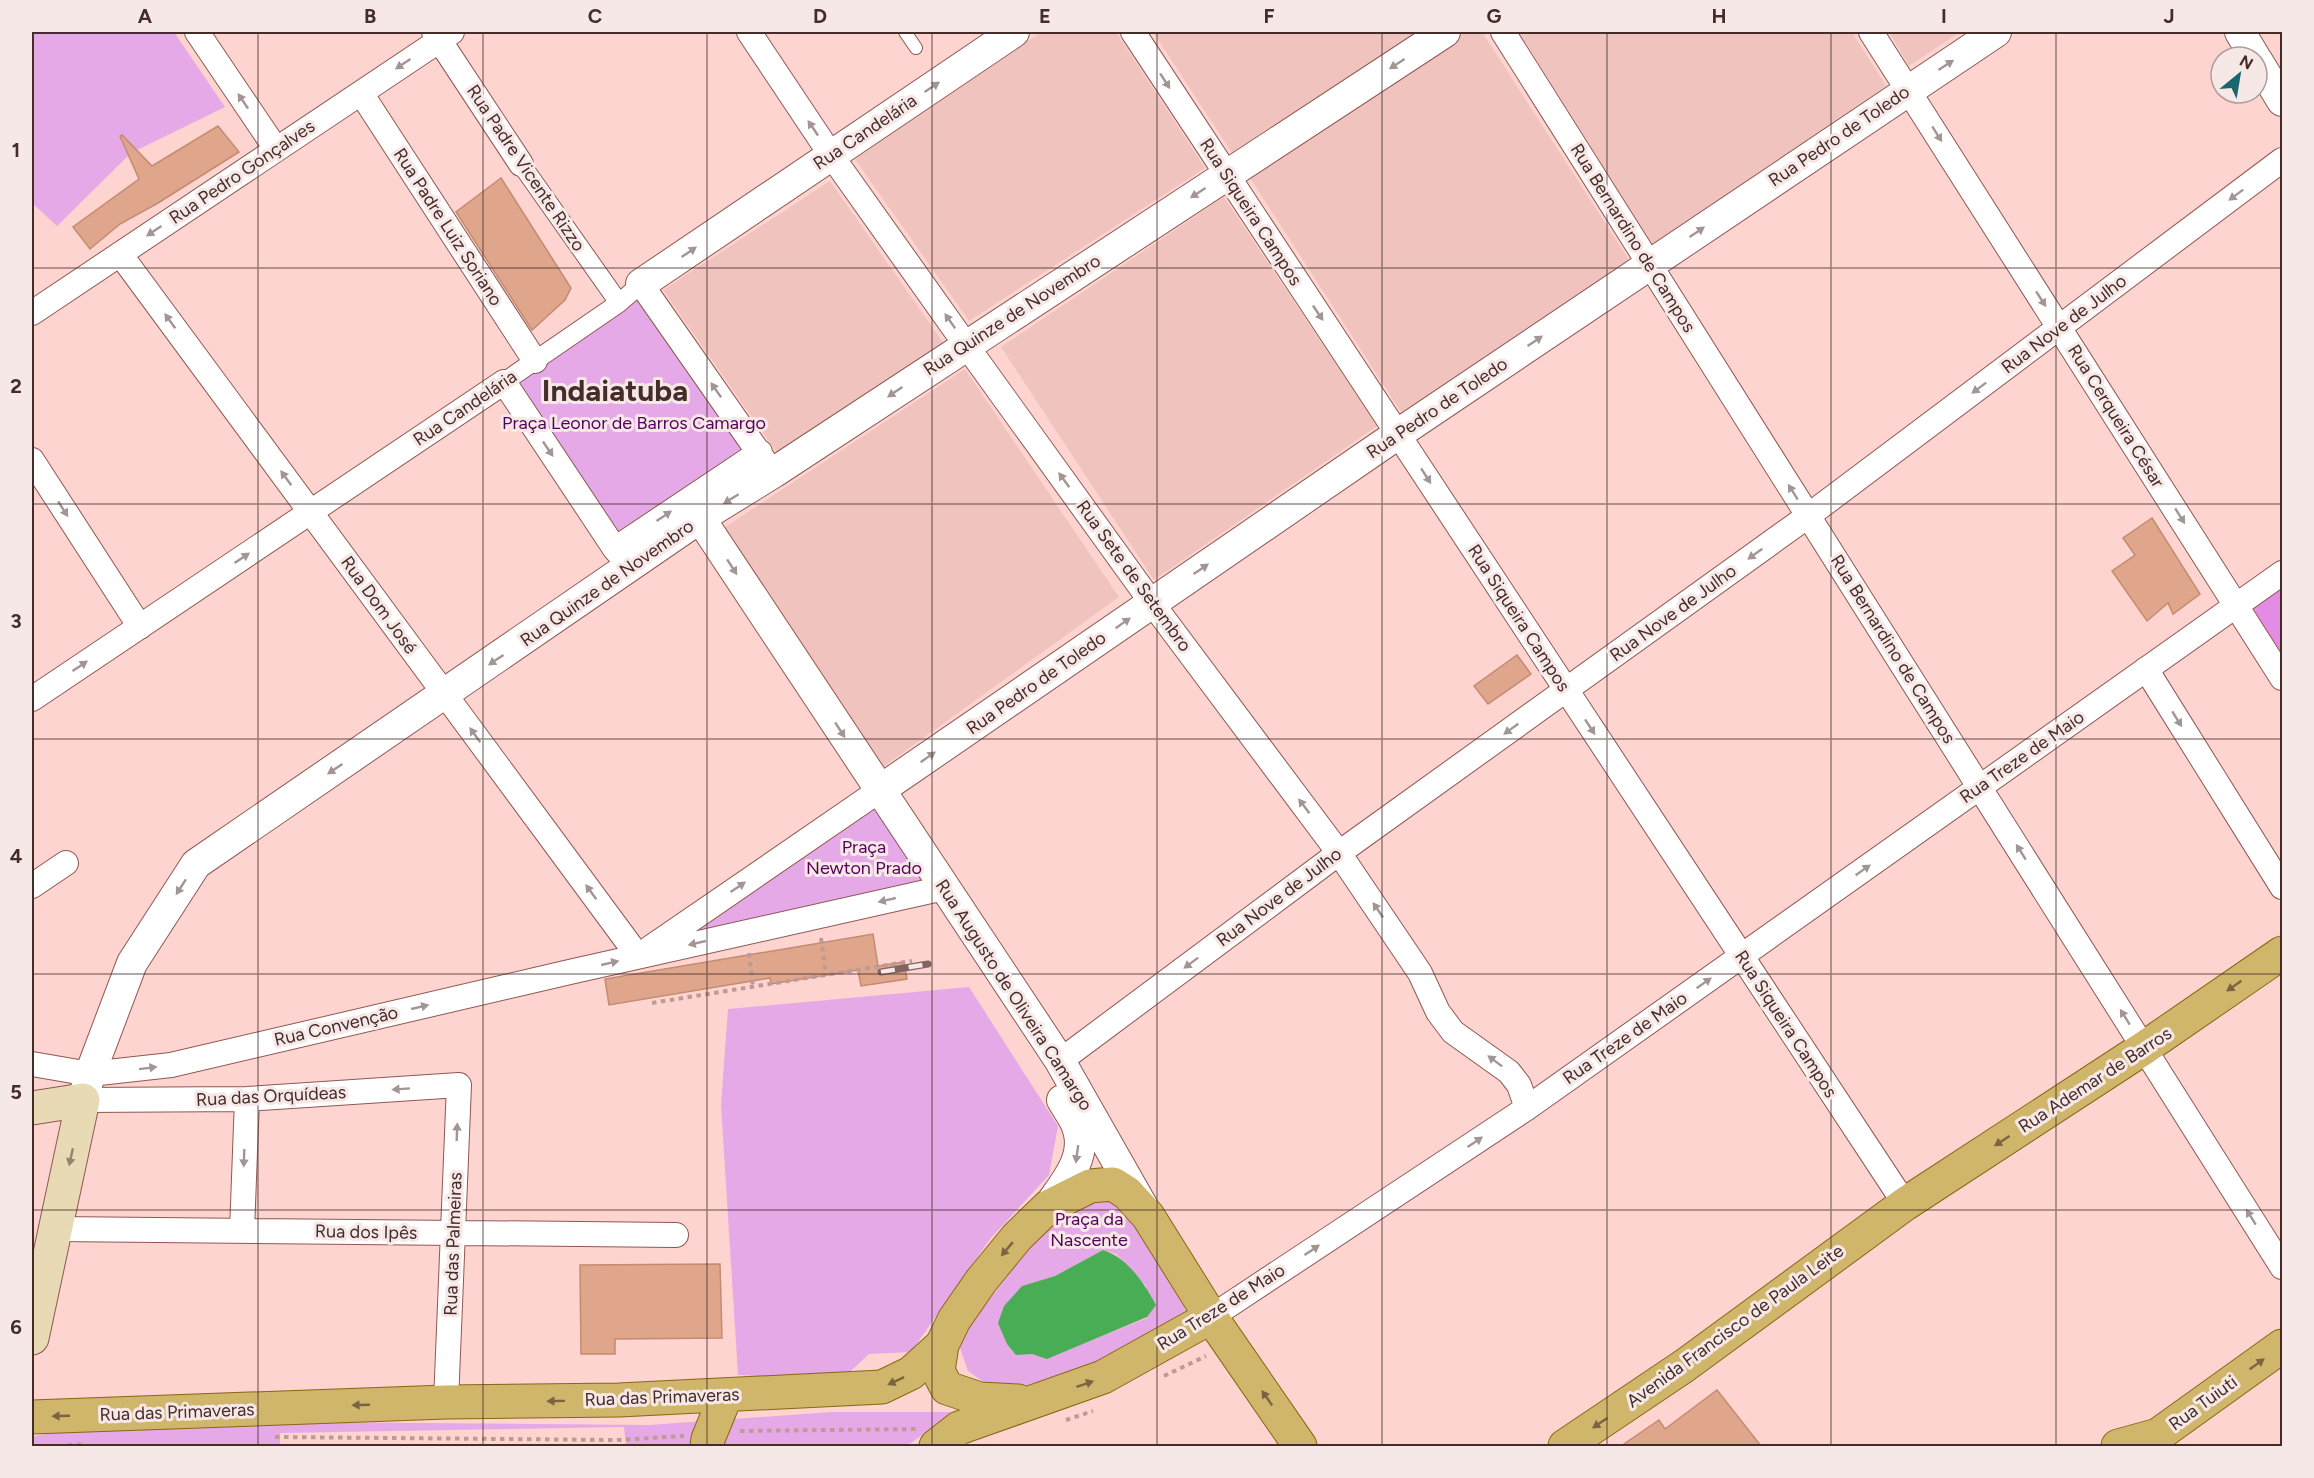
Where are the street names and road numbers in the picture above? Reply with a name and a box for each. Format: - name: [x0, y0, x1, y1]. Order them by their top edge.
- street label: Rua Padre Vicente Rizzo: [462, 81, 590, 255]
- street label: Rua Pedro de Toledo: [1764, 81, 1914, 191]
- street label: Rua Candelária: [809, 89, 921, 175]
- street label: Rua Pedro Gonçalves: [165, 115, 319, 229]
- street label: Rua Siqueira Campos: [1195, 134, 1307, 290]
- street label: Rua Bernardino de Campos: [1566, 139, 1700, 337]
- street label: Rua Padre Luiz Soriano: [389, 144, 507, 310]
- street label: Rua Quinze de Novembro: [919, 249, 1105, 381]
- street label: Rua Nove de Julho: [1997, 270, 2131, 378]
- street label: Rua Cerqueira César: [2063, 340, 2169, 492]
- street label: Rua Pedro de Toledo: [1362, 353, 1512, 463]
- street label: Rua Candelária: [409, 365, 521, 451]
- street label: Rua Sete de Setembro: [1072, 496, 1196, 656]
- street label: Rua Quinze de Novembro: [516, 515, 698, 651]
- street label: Rua Siqueira Campos: [1463, 540, 1575, 696]
- street label: Rua Bernardino de Campos: [1826, 550, 1960, 748]
- street label: Rua Dom José: [336, 552, 422, 658]
- street label: Rua Nove de Julho: [1605, 560, 1741, 666]
- street label: Rua Pedro de Toledo: [962, 627, 1110, 739]
- street label: Rua Treze de Maio: [1956, 706, 2088, 808]
- street label: Rua Nove de Julho: [1212, 843, 1346, 951]
- street label: Rua Augusto de Oliveira Camargo: [931, 875, 1097, 1115]
- street label: Rua Siqueira Campos: [1730, 946, 1842, 1102]
- street label: Rua Treze de Maio: [1559, 987, 1691, 1089]
- street label: Rua Convenção: [272, 1001, 400, 1051]
- street label: Rua Ademar de Barros: [2014, 1022, 2176, 1138]
- street label: Rua das Orquídeas: [195, 1081, 347, 1111]
- street label: Rua das Palmeiras: [439, 1172, 467, 1316]
- street label: Rua dos Ipês: [315, 1220, 417, 1244]
- street label: Avenida Francisco de Paula Leite: [1622, 1240, 1848, 1412]
- street label: Rua Treze de Maio: [1153, 1259, 1289, 1355]
- street label: Rua Tuiuti: [2164, 1371, 2242, 1435]
- street label: Rua das Primaveras: [584, 1383, 740, 1411]
- street label: Rua das Primaveras: [99, 1398, 255, 1426]

